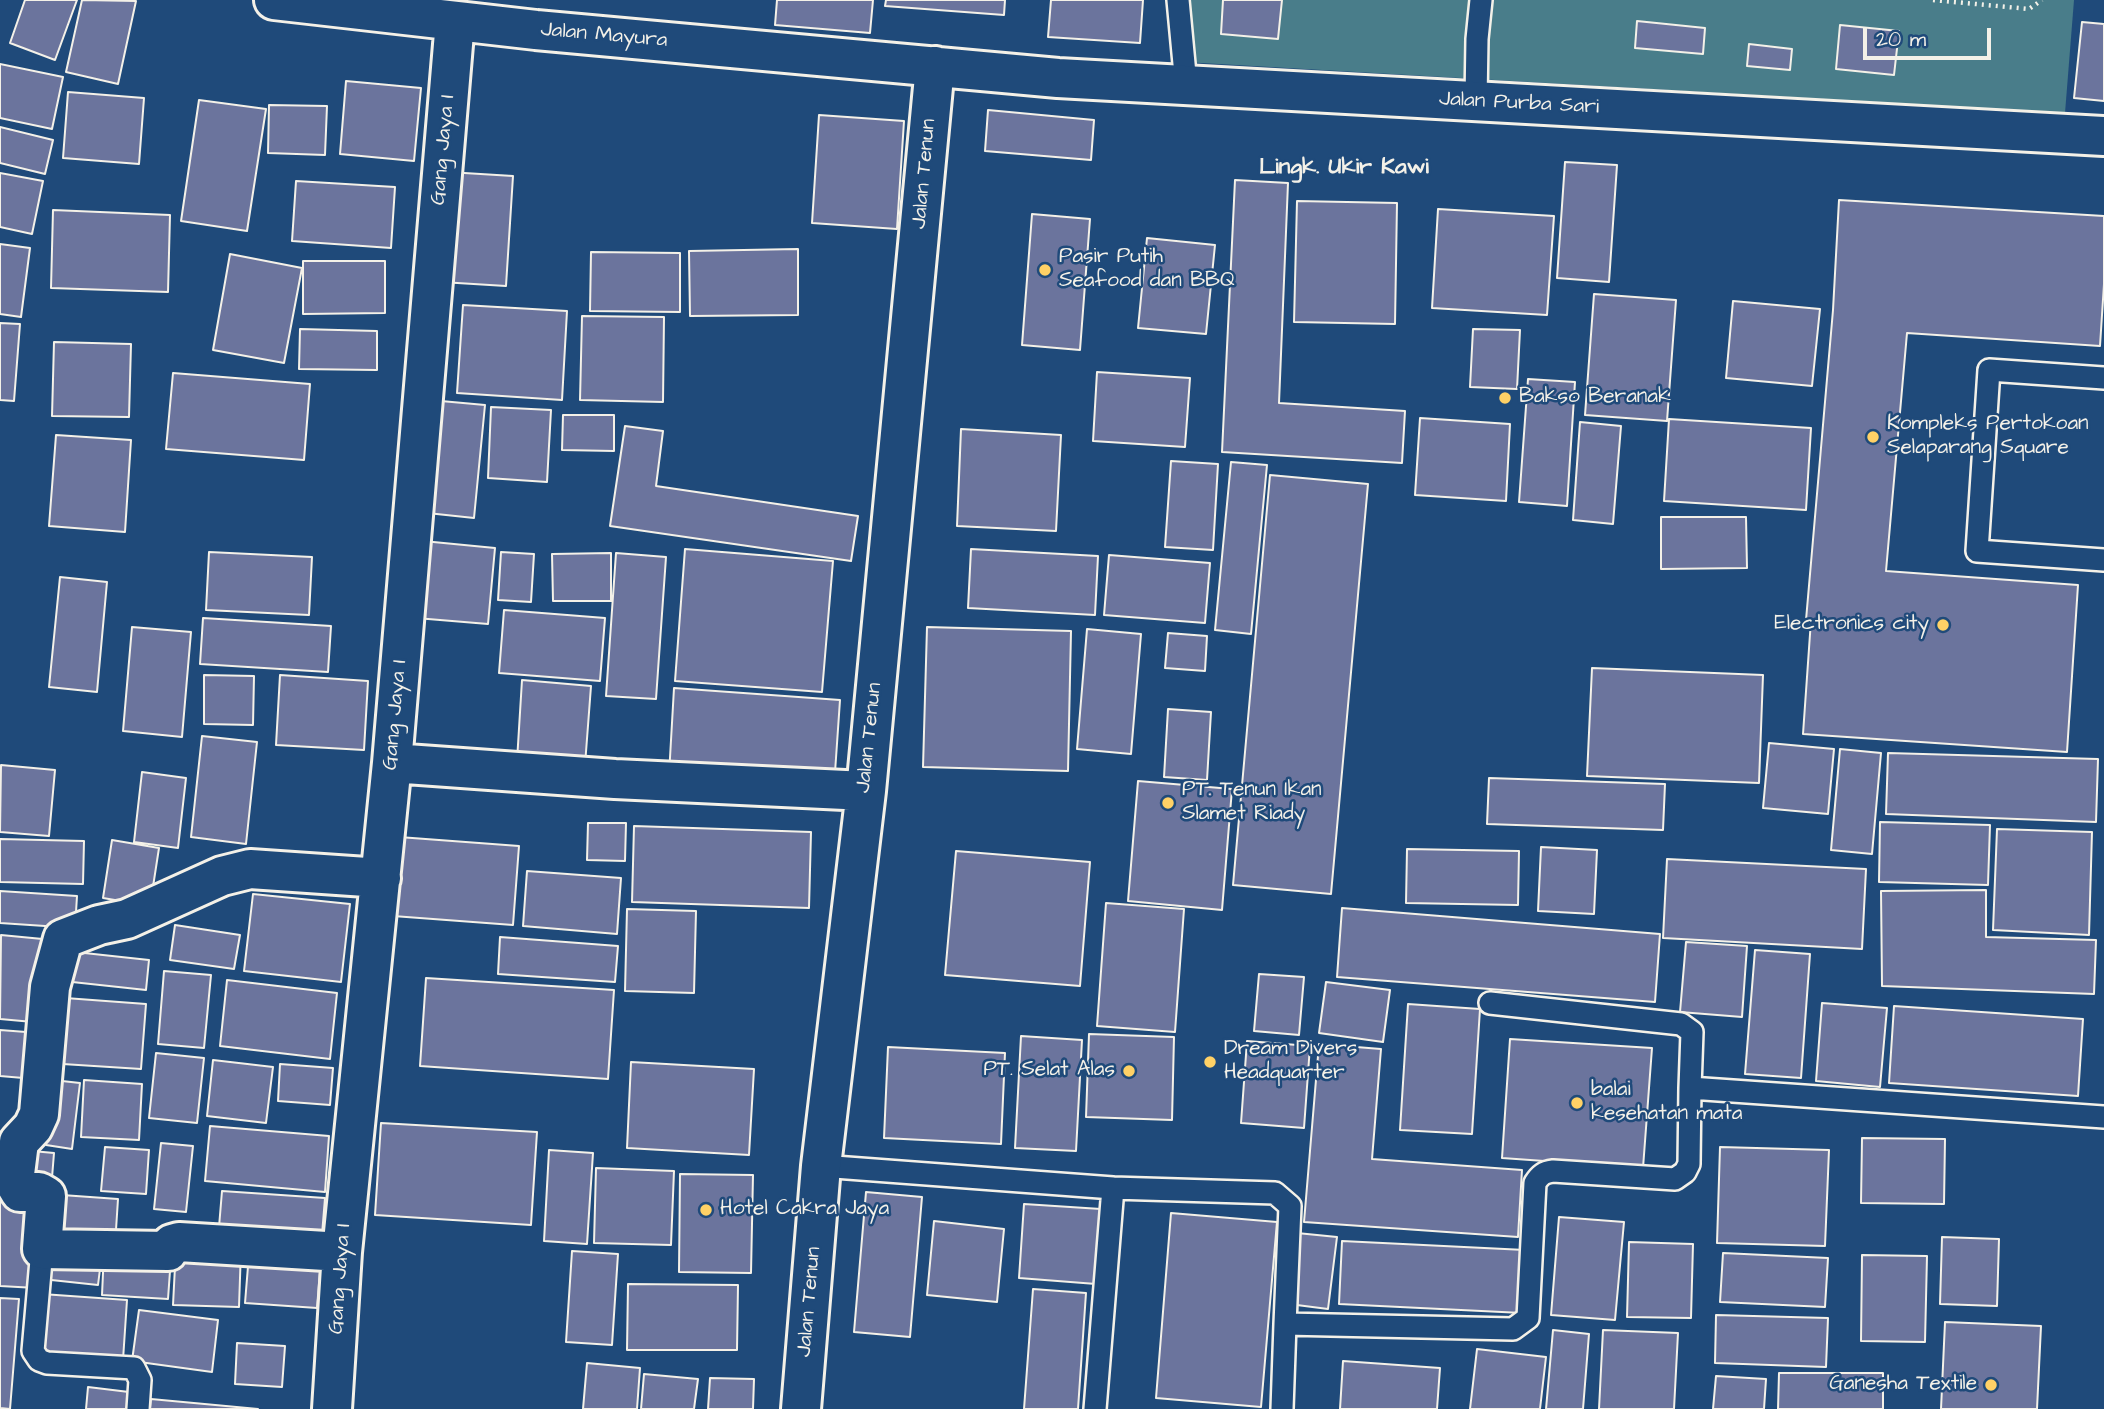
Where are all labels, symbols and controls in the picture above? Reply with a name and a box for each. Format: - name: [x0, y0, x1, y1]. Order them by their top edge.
- scale bar: [1866, 14, 1994, 58]
- street label: Jalan Mayura: [540, 18, 668, 54]
- text: 20 m: [1876, 25, 1926, 54]
- street label: Jalan Purba Sari: [1438, 87, 1600, 121]
- street label: Gang Jaya I: [427, 94, 461, 206]
- street label: Jalan Tenun: [908, 118, 942, 230]
- district label: Lingk. Ukir Kawi: [1259, 154, 1429, 182]
- place label: Pasir Putih Seafood dan BBQ: [1059, 245, 1235, 295]
- marker: Pasir Putih Seafood dan BBQ: [1037, 262, 1053, 278]
- place label: Bakso Beranak: [1519, 385, 1671, 411]
- marker: Bakso Beranak: [1497, 390, 1513, 406]
- place label: Kompleks Pertokoan Selaparang Square: [1887, 412, 2089, 462]
- marker: Kompleks Pertokoan Selaparang Square: [1865, 429, 1881, 445]
- place label: Electronics city: [1774, 612, 1929, 638]
- marker: Electronics city: [1935, 617, 1951, 633]
- street label: Gang Jaya I: [379, 659, 413, 771]
- street label: Jalan Tenun: [852, 682, 888, 794]
- place label: PT. Tenun Ikan Slamet Riady: [1182, 778, 1322, 828]
- marker: PT. Tenun Ikan Slamet Riady: [1160, 795, 1176, 811]
- place label: Dream Divers Headquarter: [1224, 1037, 1357, 1087]
- marker: Dream Divers Headquarter: [1202, 1054, 1218, 1070]
- place label: PT. Selat Alas: [983, 1058, 1115, 1084]
- marker: PT. Selat Alas: [1121, 1063, 1137, 1079]
- place label: balai kesehatan mata: [1591, 1078, 1743, 1128]
- marker: balai kesehatan mata: [1569, 1095, 1585, 1111]
- place label: Hotel Cakra Jaya: [720, 1197, 889, 1223]
- marker: Hotel Cakra Jaya: [698, 1202, 714, 1218]
- street label: Gang Jaya I: [325, 1223, 357, 1335]
- street label: Jalan Tenun: [793, 1246, 827, 1358]
- place label: Ganesha Textile: [1829, 1372, 1977, 1398]
- marker: Ganesha Textile: [1983, 1377, 1999, 1393]

